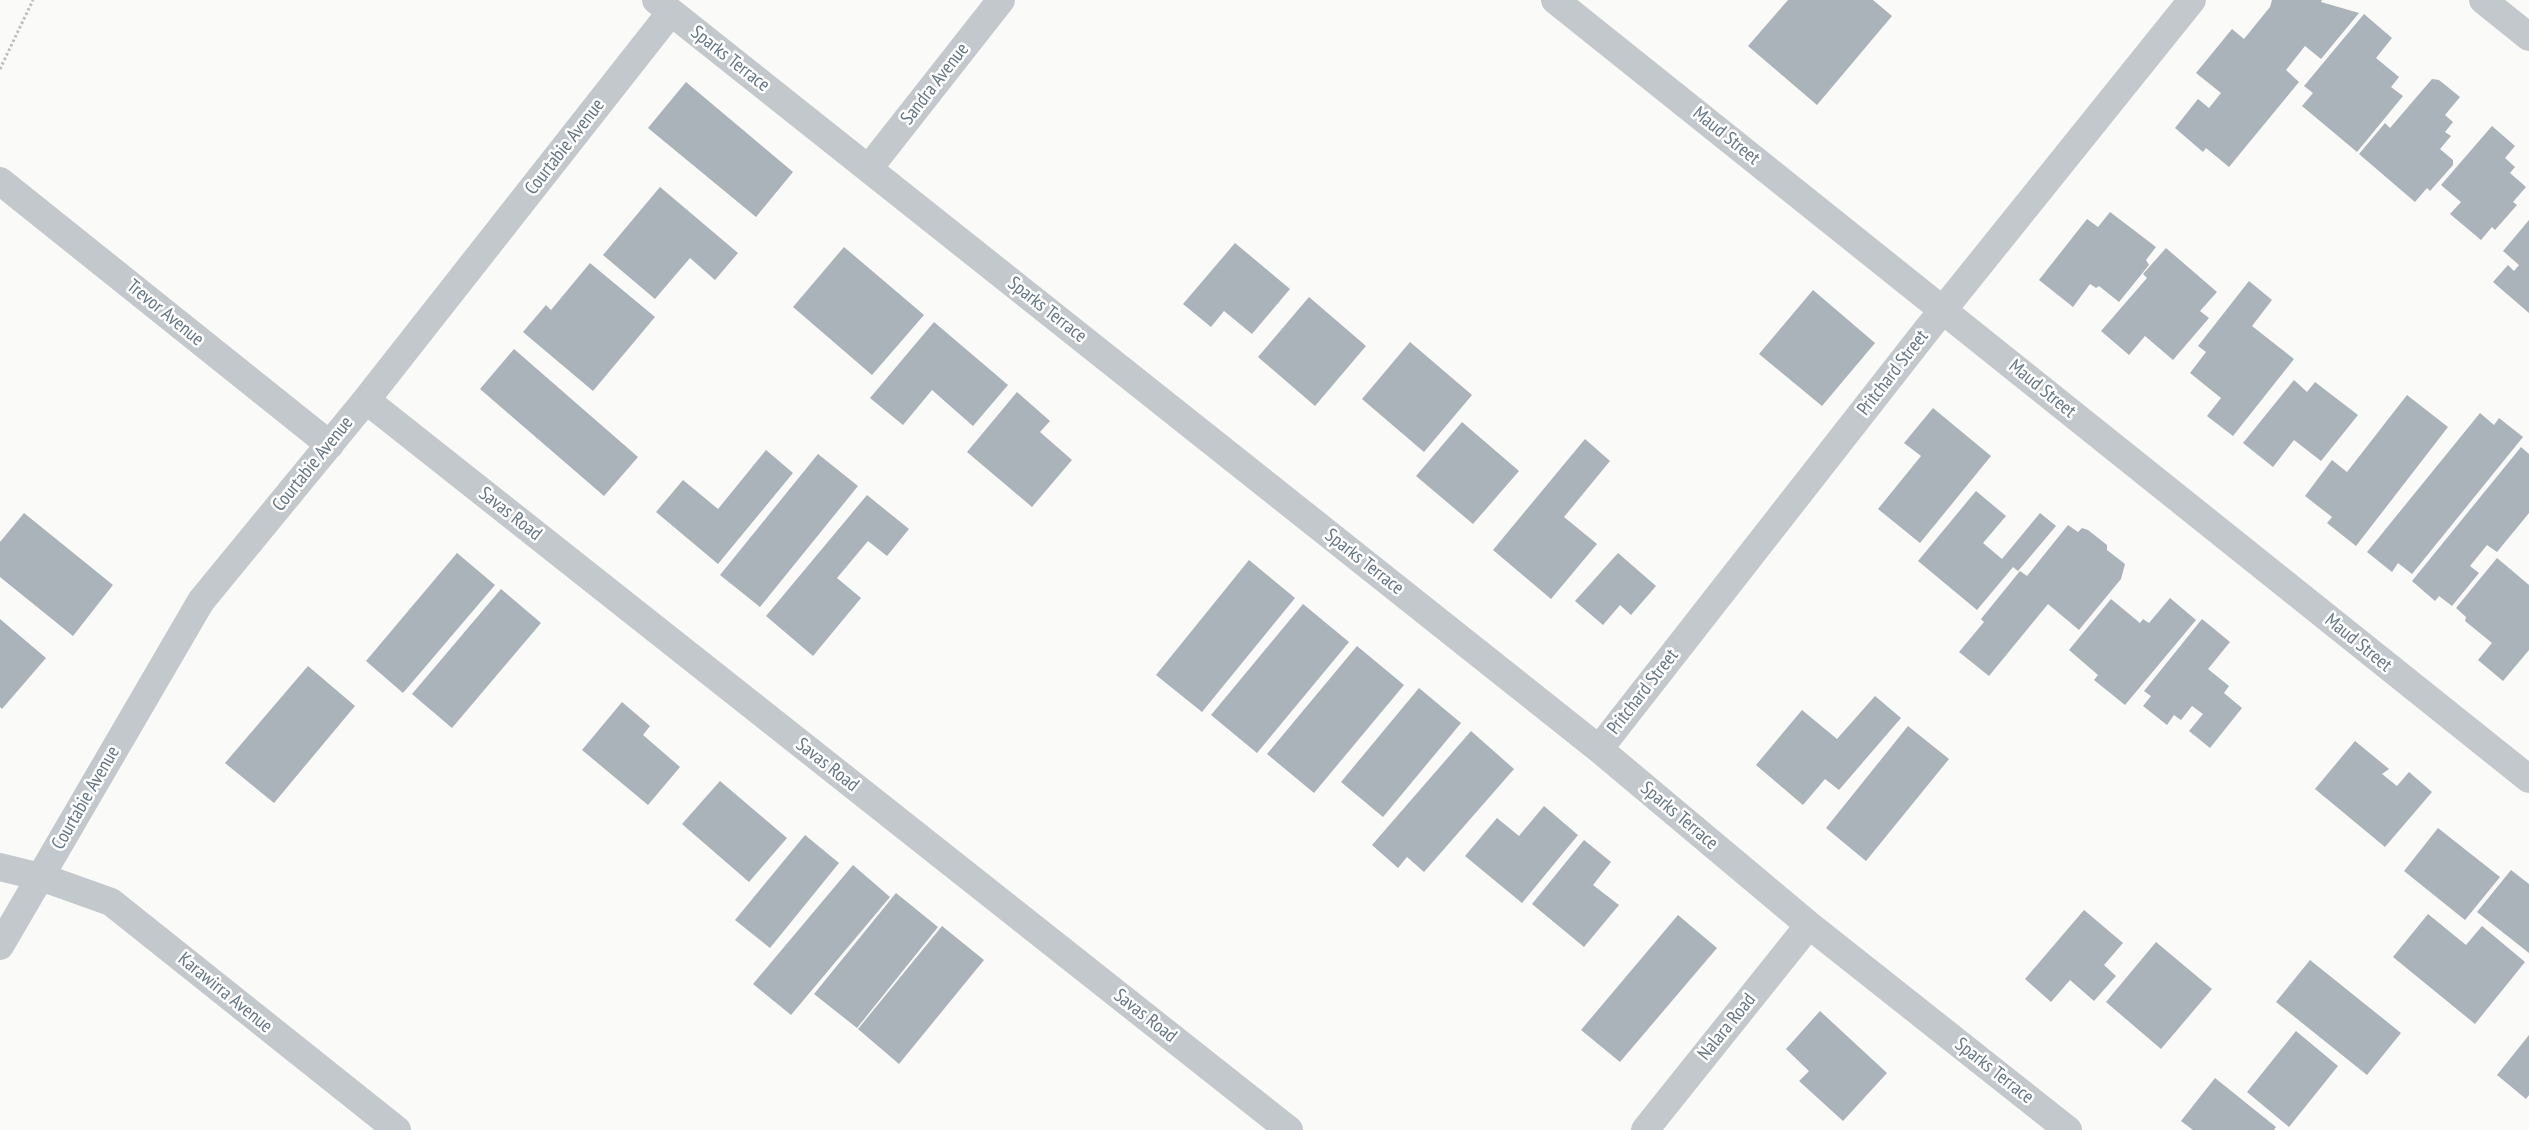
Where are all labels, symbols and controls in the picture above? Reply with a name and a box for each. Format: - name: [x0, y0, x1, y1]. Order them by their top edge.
- street label: Sparks Terrace: [686, 21, 774, 97]
- street label: Sandra Avenue: [896, 39, 974, 129]
- street label: Courtabie Avenue: [520, 95, 610, 199]
- street label: Maud Street: [1688, 102, 1764, 170]
- street label: Sparks Terrace: [1003, 272, 1091, 348]
- street label: Trevor Avenue: [122, 275, 208, 351]
- street label: Pritchard Street: [1853, 326, 1933, 420]
- street label: Maud Street: [2004, 355, 2080, 423]
- street label: Courtabie Avenue: [268, 412, 358, 516]
- street label: Savas Road: [474, 482, 546, 546]
- street label: Sparks Terrace: [1320, 524, 1408, 600]
- street label: Maud Street: [2320, 609, 2396, 677]
- street label: Pritchard Street: [1603, 645, 1683, 739]
- street label: Savas Road: [791, 733, 863, 797]
- street label: Courtabie Avenue: [47, 742, 125, 854]
- street label: Sparks Terrace: [1636, 777, 1722, 855]
- street label: Karawirra Avenue: [173, 948, 277, 1038]
- street label: Savas Road: [1109, 984, 1181, 1048]
- street label: Nalara Road: [1693, 989, 1761, 1065]
- street label: Sparks Terrace: [1950, 1033, 2038, 1109]

